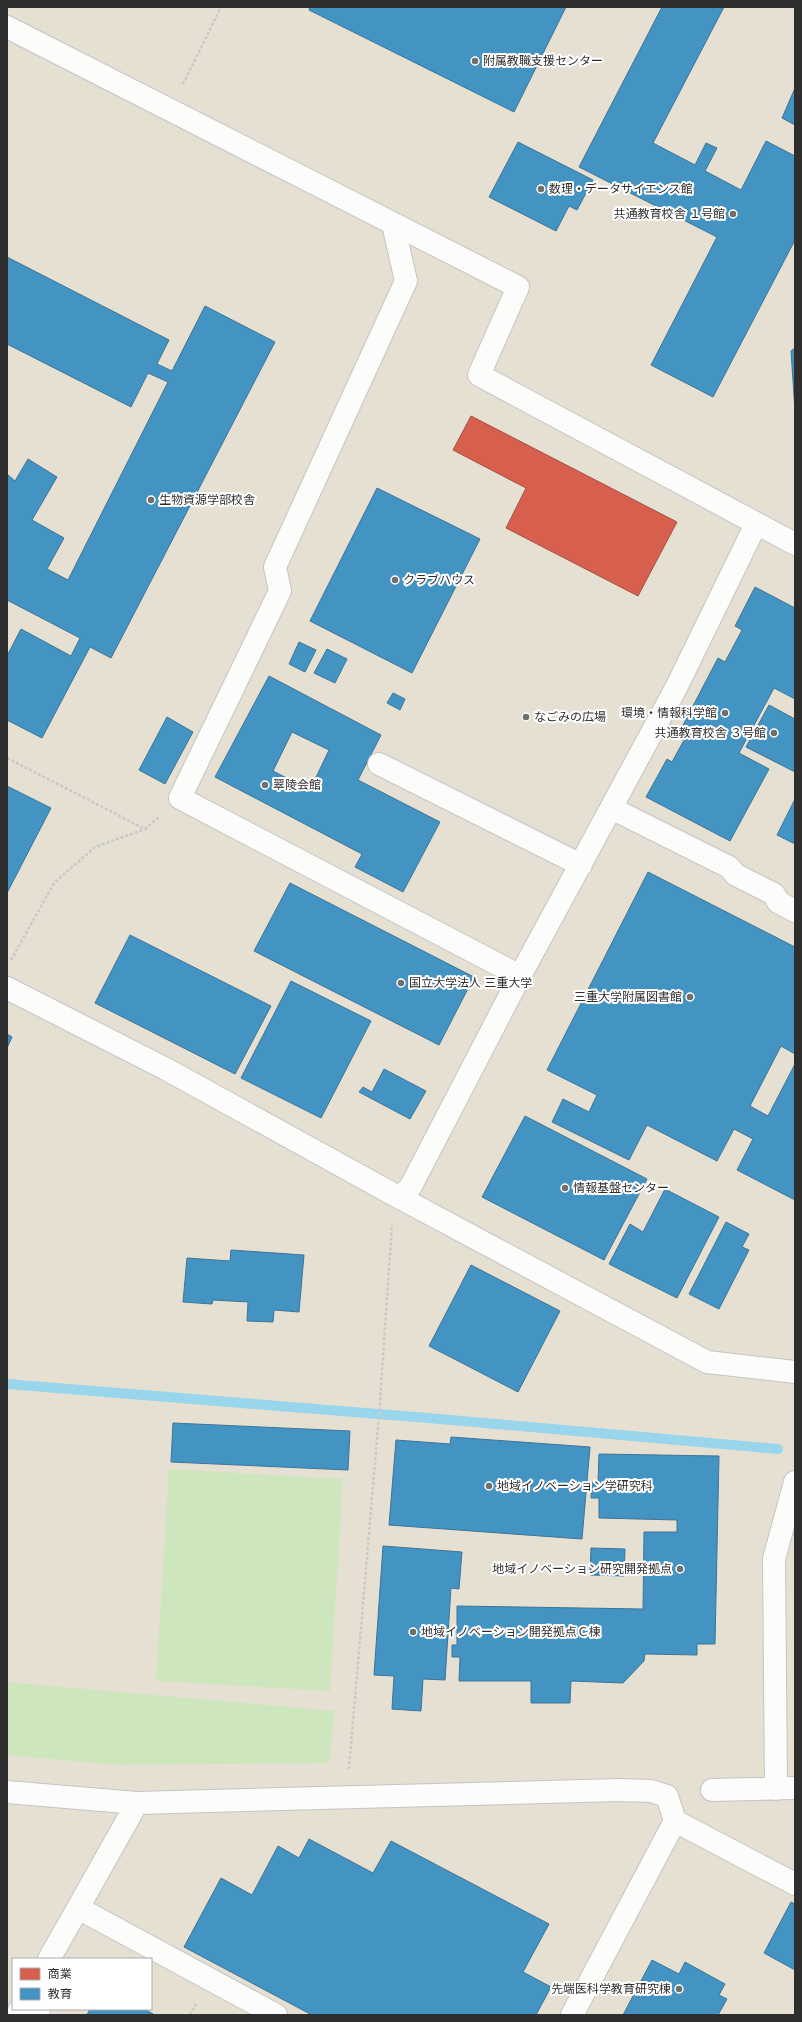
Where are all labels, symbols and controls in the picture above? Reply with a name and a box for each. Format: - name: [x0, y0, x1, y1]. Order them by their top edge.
- place label: 附属教職支援センター: [483, 52, 603, 69]
- marker: 附属教職支援センター: [470, 56, 480, 66]
- place label: 数理・データサイエンス館: [549, 180, 693, 197]
- marker: 数理・データサイエンス館: [536, 184, 546, 194]
- place label: 共通教育校舎 １号館: [614, 205, 725, 222]
- marker: 共通教育校舎 １号館: [728, 209, 738, 219]
- place label: 生物資源学部校舎: [159, 491, 255, 508]
- marker: 生物資源学部校舎: [146, 495, 156, 505]
- place label: クラブハウス: [403, 571, 475, 588]
- marker: クラブハウス: [390, 575, 400, 585]
- place label: 環境・情報科学館: [621, 704, 717, 721]
- place label: なごみの広場: [534, 708, 606, 725]
- marker: 環境・情報科学館: [720, 708, 730, 718]
- marker: なごみの広場: [521, 712, 531, 722]
- place label: 共通教育校舎 ３号館: [655, 724, 766, 741]
- marker: 共通教育校舎 ３号館: [769, 728, 779, 738]
- place label: 翠陵会館: [273, 776, 321, 793]
- marker: 翠陵会館: [260, 780, 270, 790]
- place label: 国立大学法人 三重大学: [409, 974, 532, 991]
- marker: 国立大学法人 三重大学: [396, 978, 406, 988]
- place label: 三重大学附属図書館: [574, 988, 682, 1005]
- marker: 三重大学附属図書館: [685, 992, 695, 1002]
- place label: 情報基盤センター: [573, 1179, 669, 1196]
- marker: 情報基盤センター: [560, 1183, 570, 1193]
- place label: 地域イノベーション学研究科: [497, 1477, 653, 1494]
- marker: 地域イノベーション学研究科: [484, 1481, 494, 1491]
- place label: 地域イノベーション研究開発拠点: [492, 1560, 672, 1577]
- marker: 地域イノベーション研究開発拠点: [675, 1564, 685, 1574]
- place label: 地域イノベーション開発拠点Ｃ棟: [421, 1623, 601, 1640]
- marker: 地域イノベーション開発拠点Ｃ棟: [408, 1627, 418, 1637]
- legend: [12, 1958, 152, 2010]
- text: 商業: [48, 1965, 72, 1982]
- place label: 先端医科学教育研究棟: [551, 1980, 671, 1997]
- marker: 先端医科学教育研究棟: [674, 1984, 684, 1994]
- text: 教育: [48, 1985, 72, 2002]

